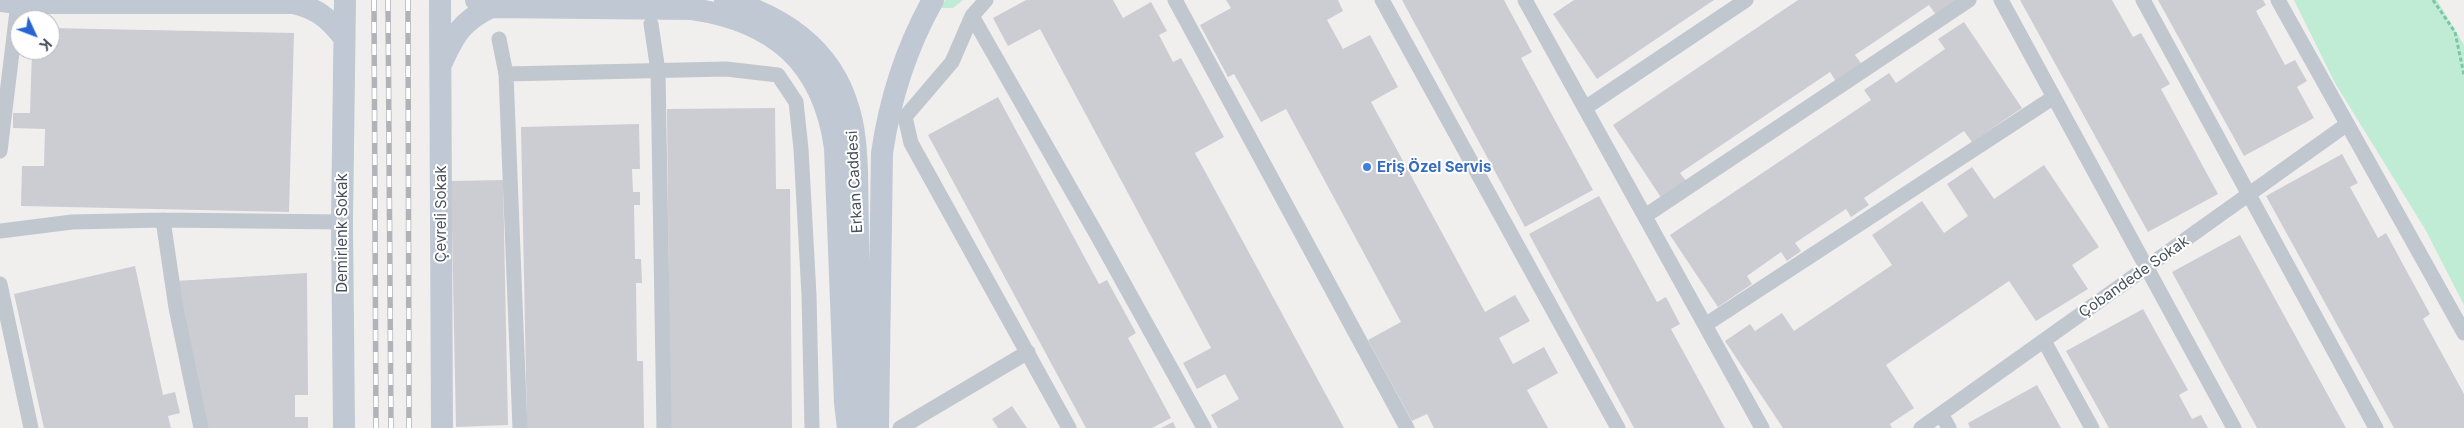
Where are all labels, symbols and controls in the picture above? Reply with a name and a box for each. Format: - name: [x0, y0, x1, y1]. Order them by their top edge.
- north arrow: [10, 10, 60, 60]
- text: K: [36, 35, 55, 54]
- street label: Erkan Caddesi: [843, 130, 867, 234]
- place label: Eriş Özel Servis: [1377, 158, 1491, 176]
- marker: Eriş Özel Servis: [1361, 161, 1373, 173]
- street label: Çevreli Sokak: [432, 166, 450, 262]
- street label: Demirlenk Sokak: [333, 173, 351, 293]
- street label: Çobandede Sokak: [2076, 232, 2192, 322]

